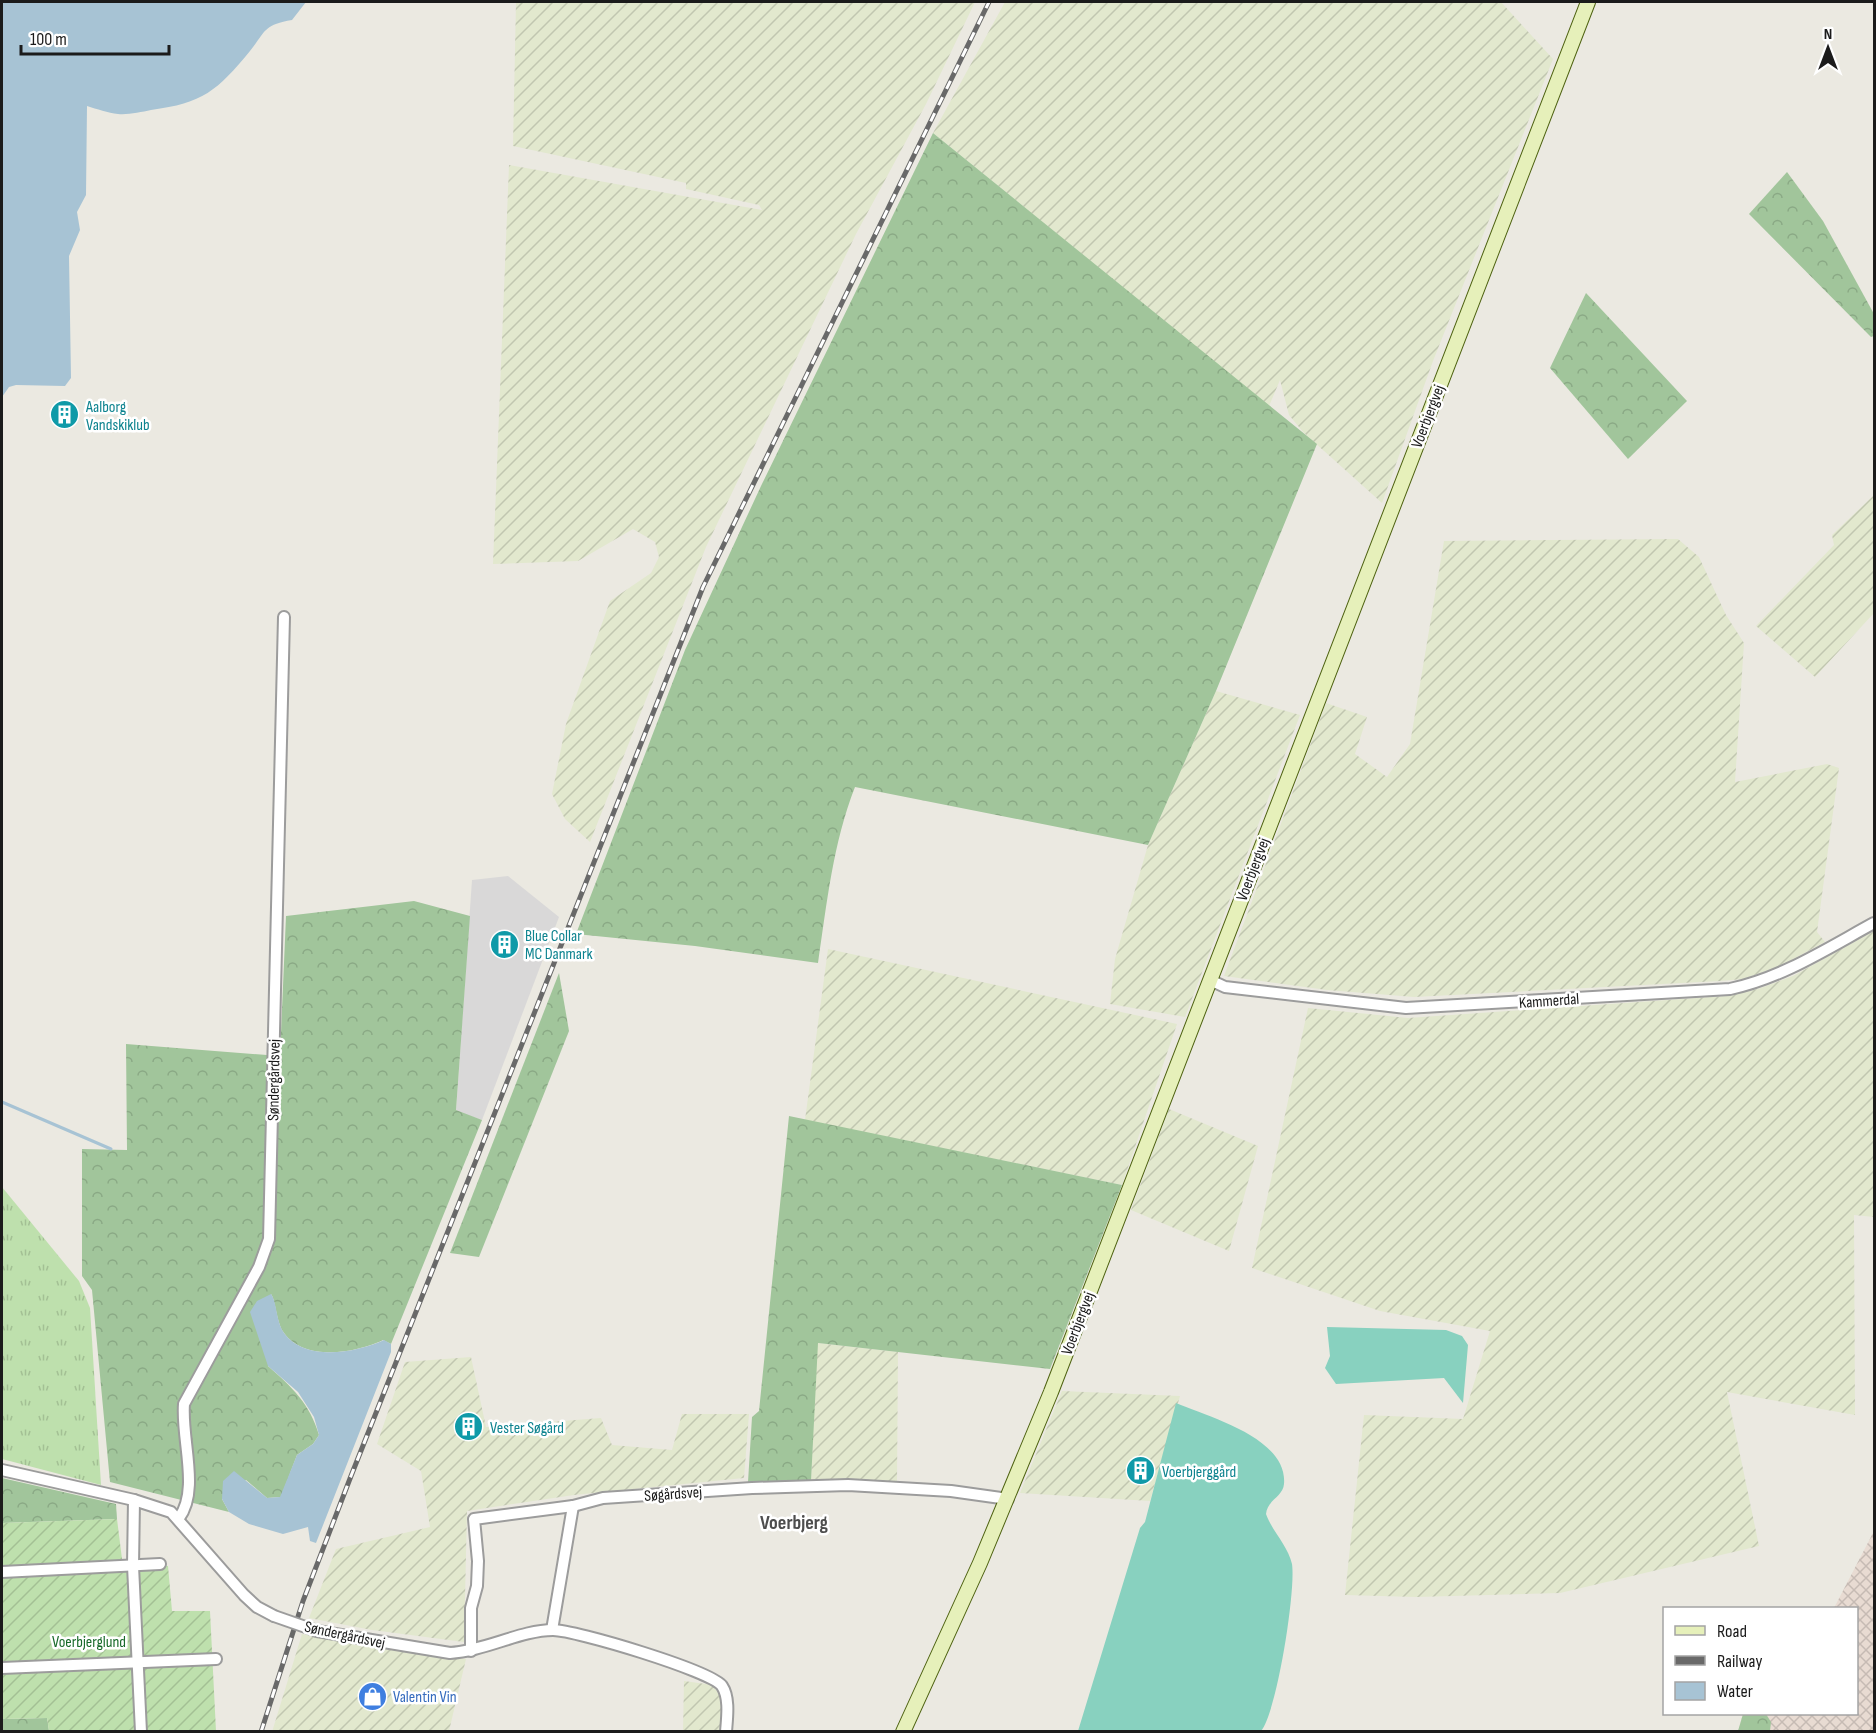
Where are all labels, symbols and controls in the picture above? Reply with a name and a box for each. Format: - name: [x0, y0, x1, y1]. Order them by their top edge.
- scale bar: [21, 18, 170, 56]
- north arrow: [1798, 18, 1858, 78]
- text: N: [1824, 25, 1832, 44]
- text: 100 m: [30, 29, 67, 50]
- street label: Voerbjergvej: [1408, 382, 1449, 451]
- place label: Aalborg Vandskiklub: [85, 398, 150, 435]
- building icon: Aalborg Vandskiklub: [49, 399, 81, 431]
- street label: Voerbjergvej: [1233, 835, 1274, 904]
- place label: Blue Collar MC Danmark: [525, 927, 593, 964]
- building icon: Blue Collar MC Danmark: [488, 928, 520, 960]
- street label: Kammerdal: [1518, 990, 1580, 1013]
- street label: Søndergårdsvej: [264, 1039, 285, 1121]
- street label: Voerbjergvej: [1058, 1289, 1099, 1358]
- building icon: Vester Søgård: [453, 1411, 485, 1443]
- place label: Vester Søgård: [490, 1419, 564, 1438]
- building icon: Voerbjerggård: [1125, 1455, 1157, 1487]
- place label: Voerbjerggård: [1162, 1463, 1236, 1482]
- street label: Søgårdsvej: [644, 1483, 703, 1506]
- district label: Voerbjerg: [760, 1511, 829, 1535]
- legend: [1663, 1607, 1858, 1715]
- street label: Søndergårdsvej: [303, 1618, 387, 1653]
- text: Road: [1717, 1621, 1747, 1642]
- park label: Voerbjerglund: [52, 1633, 126, 1652]
- text: Railway: [1717, 1651, 1762, 1672]
- shop icon: Valentin Vin: [356, 1680, 388, 1712]
- text: Water: [1717, 1681, 1753, 1702]
- place label: Valentin Vin: [393, 1688, 457, 1707]

